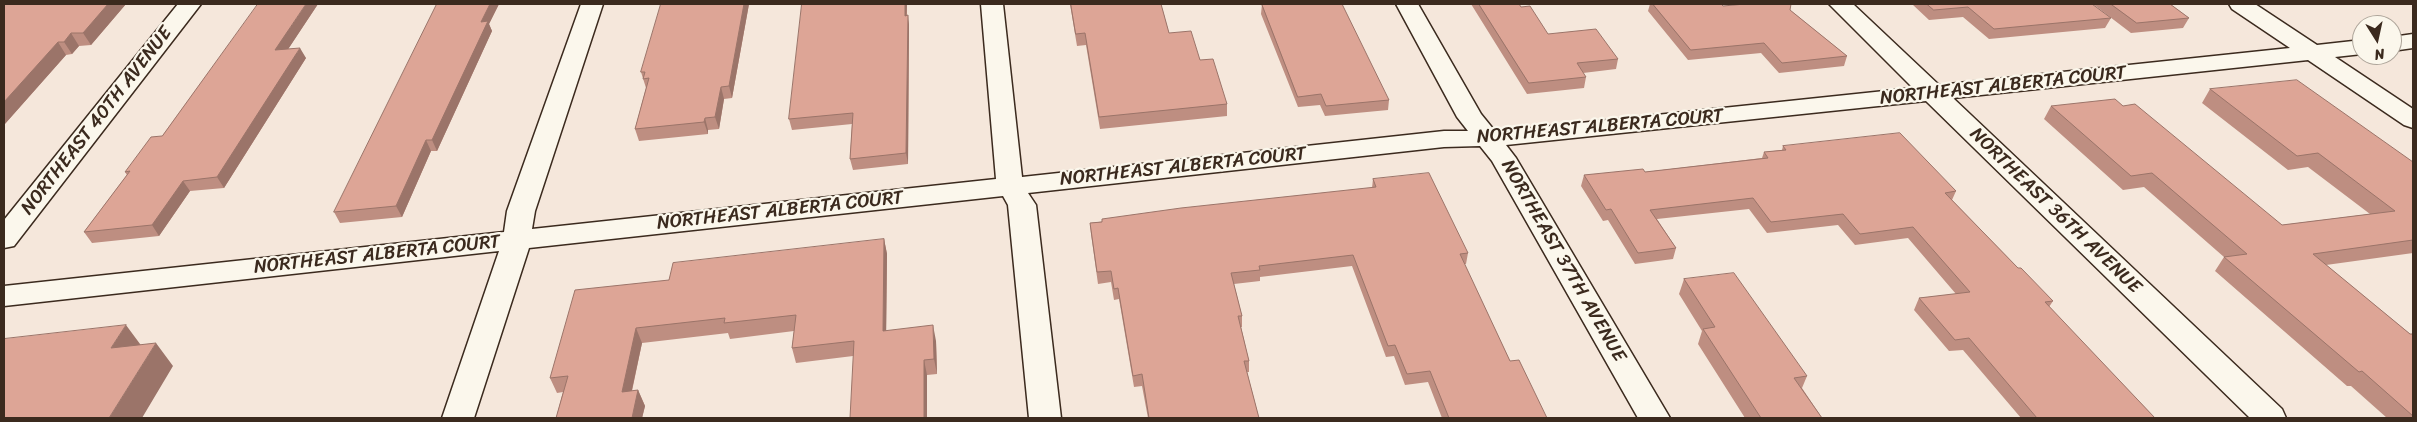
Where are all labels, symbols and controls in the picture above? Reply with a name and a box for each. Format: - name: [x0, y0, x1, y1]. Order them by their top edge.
- north arrow: [2352, 15, 2402, 65]
- street label: NORTHEAST 40TH AVENUE: [17, 23, 177, 219]
- text: N: [2373, 41, 2386, 67]
- street label: NORTHEAST ALBERTA COURT: [1879, 62, 2127, 110]
- street label: NORTHEAST ALBERTA COURT: [1476, 105, 1724, 149]
- street label: NORTHEAST 36TH AVENUE: [1965, 123, 2145, 299]
- street label: NORTHEAST ALBERTA COURT: [1059, 143, 1307, 191]
- street label: NORTHEAST 37TH AVENUE: [1496, 156, 1630, 366]
- street label: NORTHEAST ALBERTA COURT: [656, 187, 904, 235]
- street label: NORTHEAST ALBERTA COURT: [253, 231, 501, 279]

